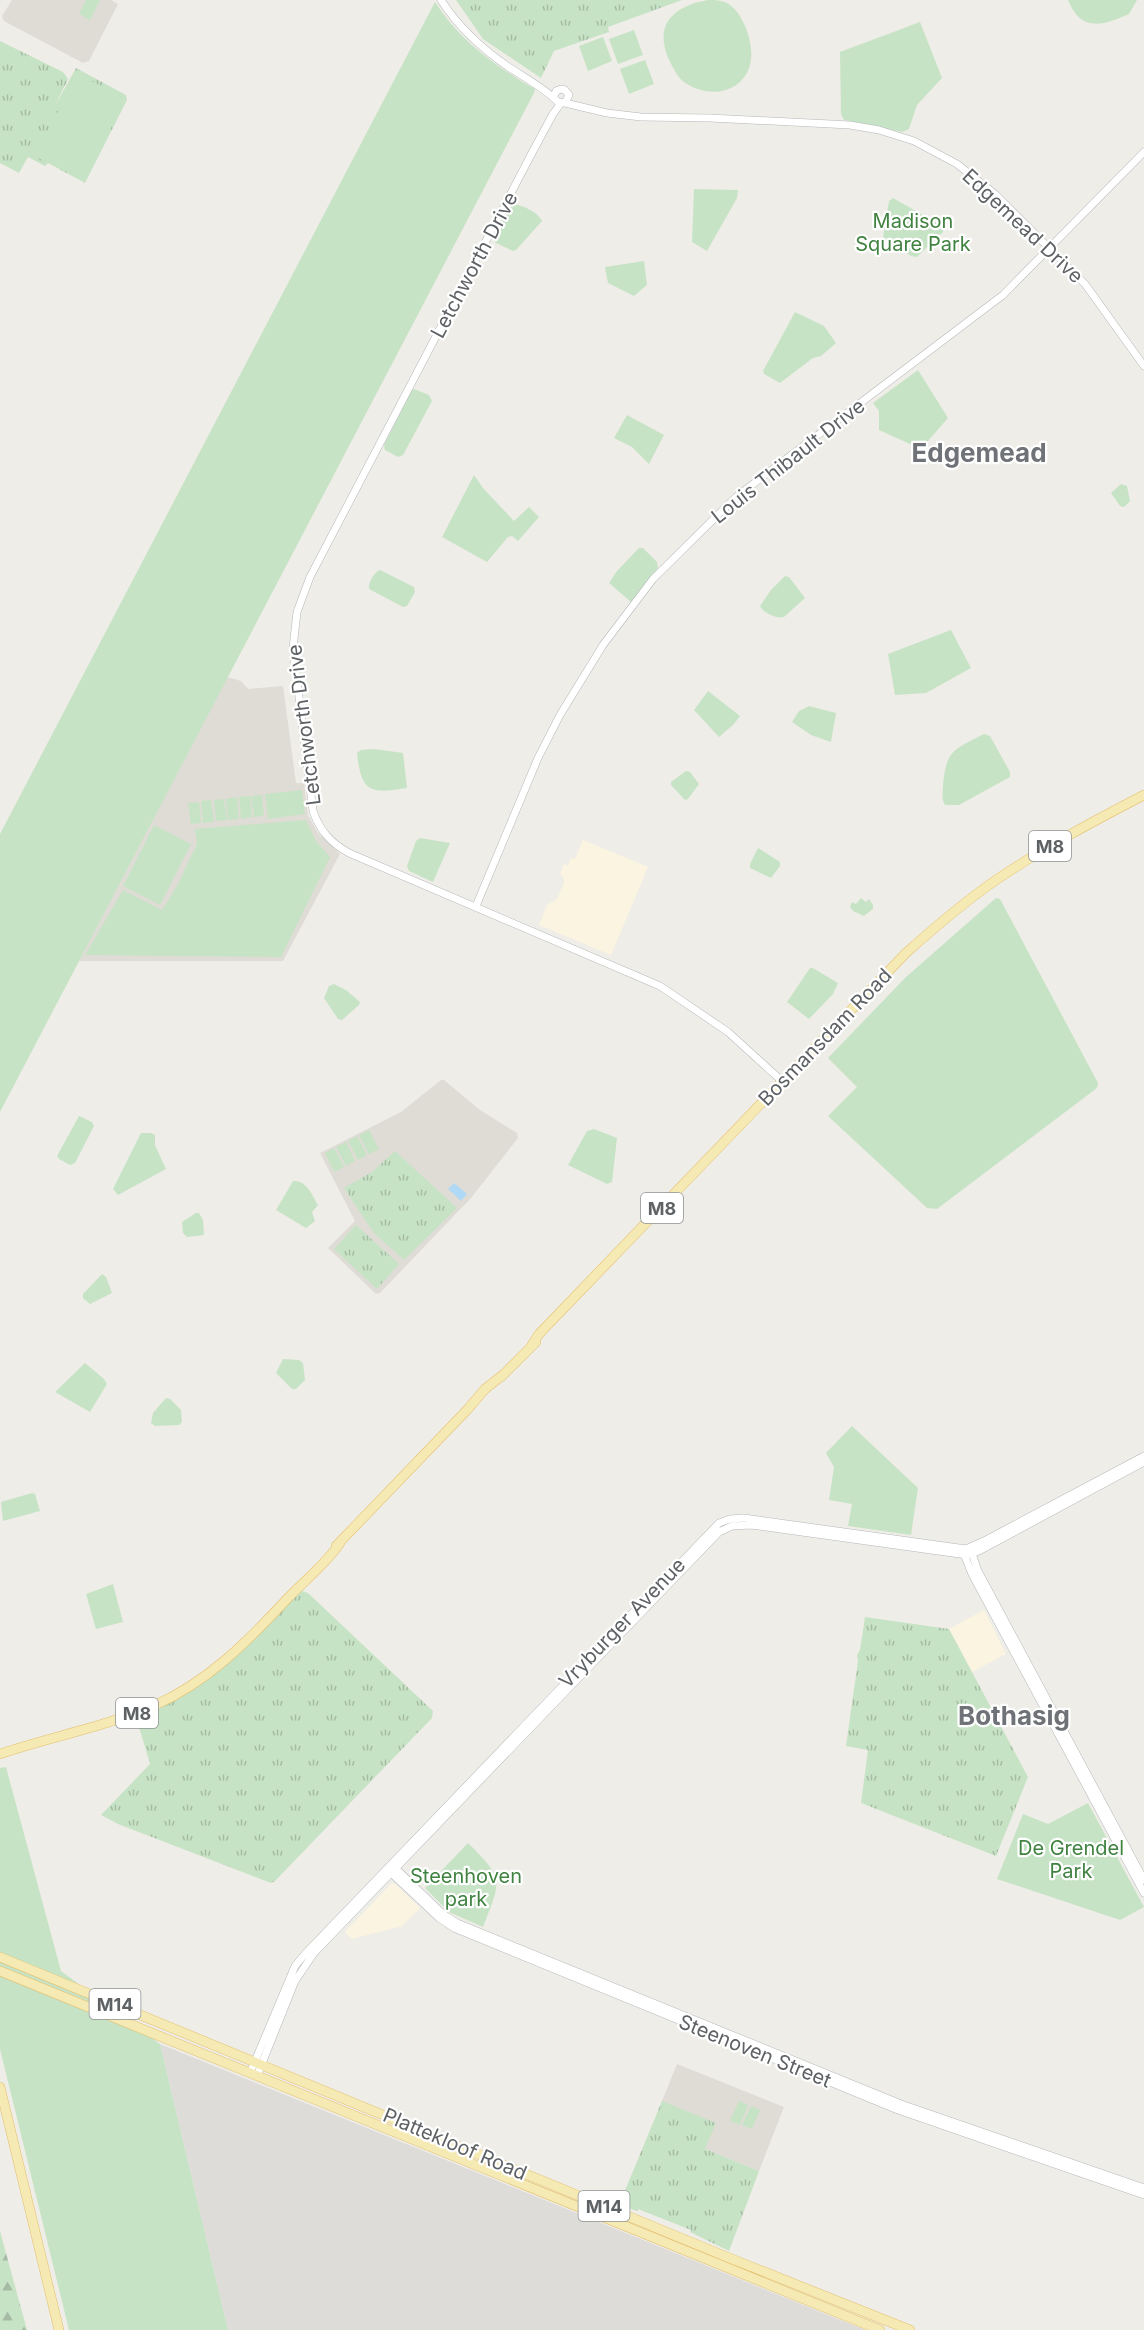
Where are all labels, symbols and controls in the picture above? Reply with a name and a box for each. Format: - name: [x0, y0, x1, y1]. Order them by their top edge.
- street label: Edgemead Drive: [958, 164, 1088, 288]
- street label: Letchworth Drive: [425, 188, 523, 342]
- park label: Madison Square Park: [855, 209, 971, 256]
- street label: Louis Thibault Drive: [706, 394, 870, 528]
- district label: Edgemead: [911, 437, 1047, 468]
- street label: Letchworth Drive: [282, 643, 326, 807]
- road number: M8: [1029, 831, 1071, 861]
- street label: Bosmansdam Road: [753, 963, 897, 1111]
- road number: M8: [641, 1193, 683, 1223]
- street label: Vryburger Avenue: [554, 1553, 690, 1693]
- road number: M8: [116, 1698, 158, 1728]
- district label: Bothasig: [958, 1700, 1070, 1731]
- park label: De Grendel Park: [1018, 1836, 1124, 1883]
- park label: Steenhoven park: [410, 1864, 522, 1911]
- road number: M14: [90, 1989, 140, 2019]
- street label: Steenoven Street: [675, 2009, 835, 2093]
- street label: Plattekloof Road: [379, 2103, 531, 2185]
- road number: M14: [578, 2191, 630, 2221]

